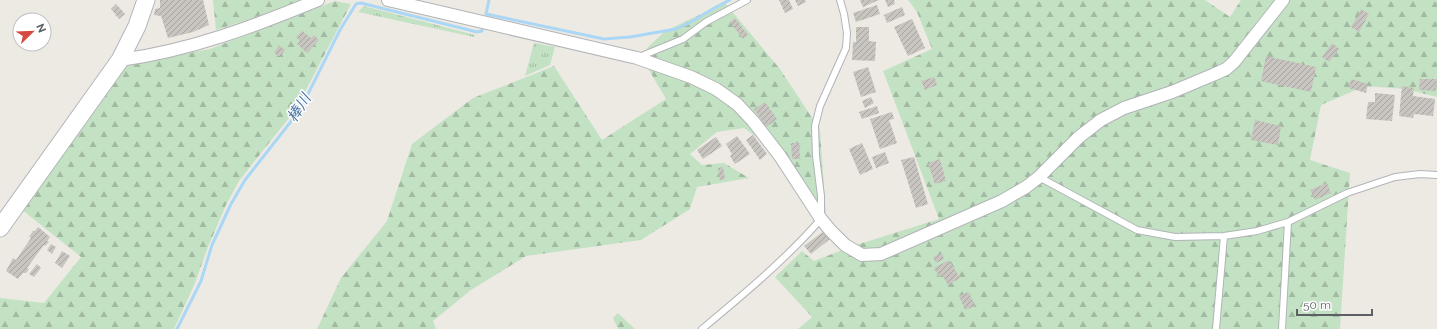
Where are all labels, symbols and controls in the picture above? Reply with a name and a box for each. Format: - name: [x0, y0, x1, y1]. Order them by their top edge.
- north arrow: [12, 12, 52, 52]
- text: N: [33, 22, 48, 35]
- water label: 棒川: [283, 89, 316, 125]
- scale bar: [1297, 291, 1372, 317]
- text: 50 m: [1303, 298, 1331, 312]

